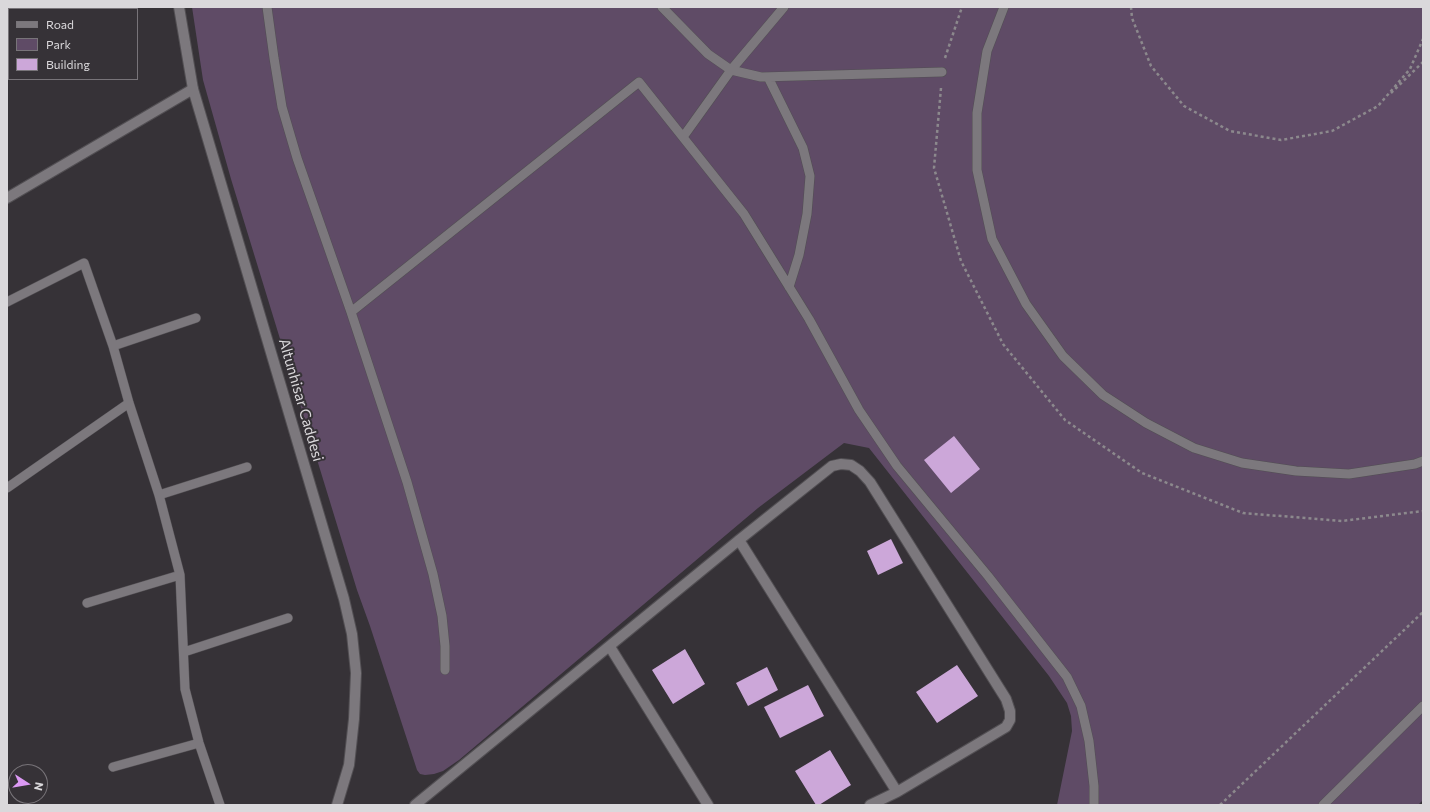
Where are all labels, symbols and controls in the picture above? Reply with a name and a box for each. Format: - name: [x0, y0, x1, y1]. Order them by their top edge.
- legend: [8, 8, 138, 80]
- text: Road: [46, 17, 74, 31]
- text: Park: [46, 37, 71, 51]
- text: Building: [46, 57, 90, 71]
- street label: Altunhisar Caddesi: [275, 336, 327, 464]
- north arrow: [8, 764, 48, 804]
- text: N: [32, 781, 46, 792]

